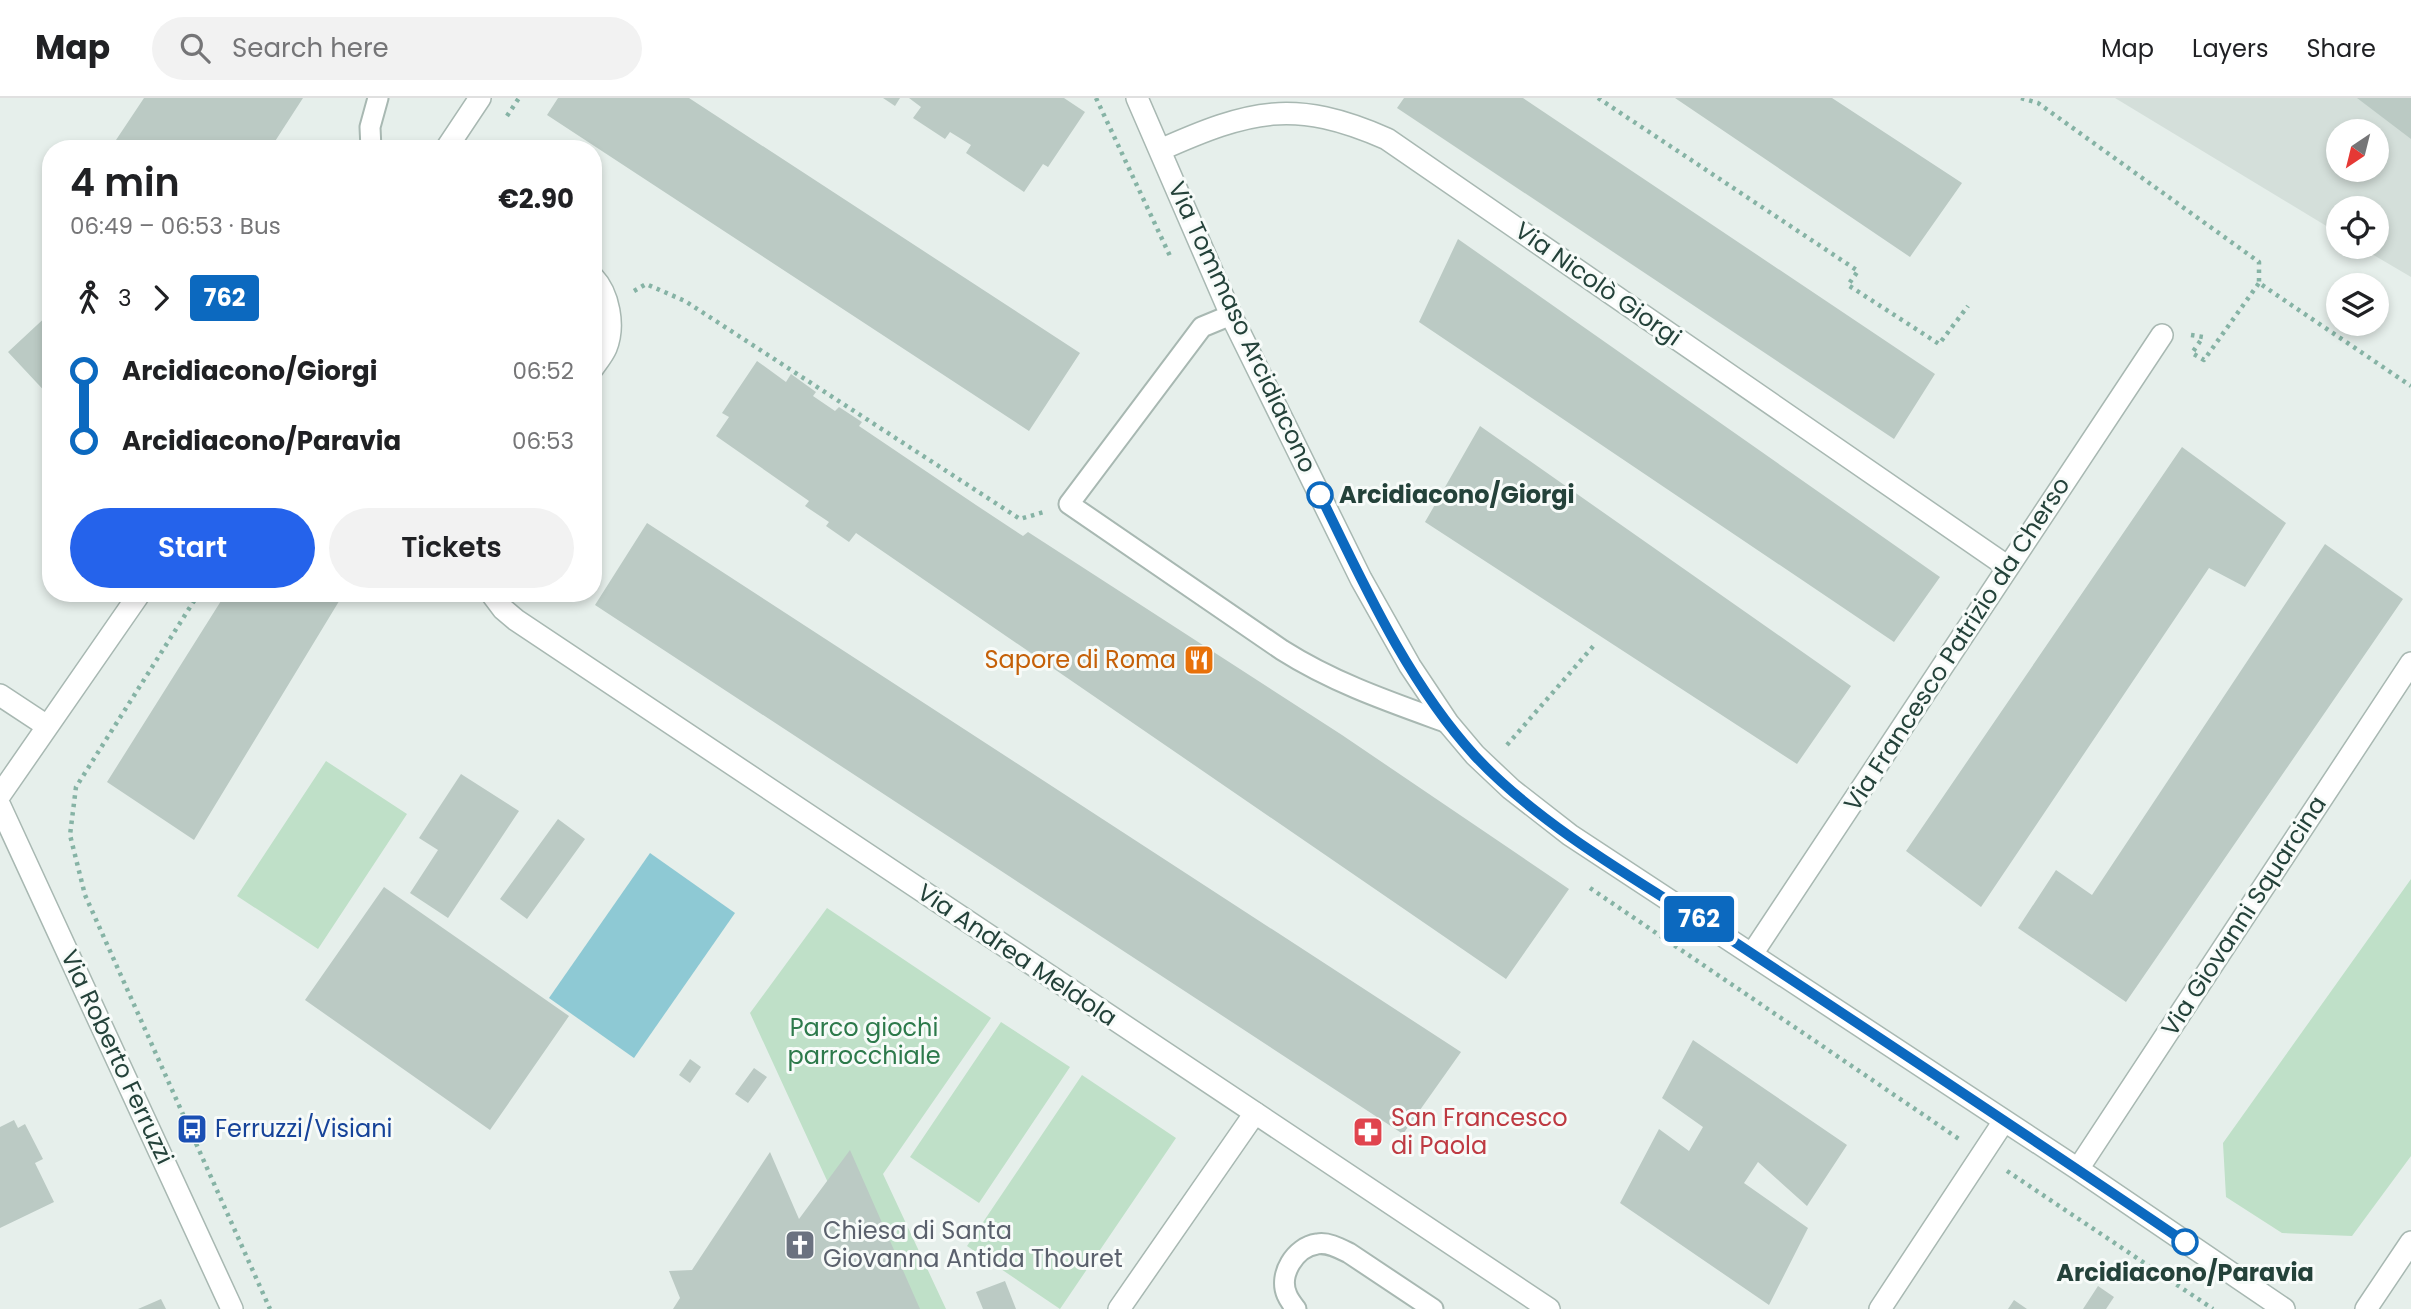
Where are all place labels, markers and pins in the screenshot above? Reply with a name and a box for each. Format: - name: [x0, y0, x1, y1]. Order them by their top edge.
- place label: Arcidiacono/Giorgi: [1339, 478, 1575, 511]
- marker: Arcidiacono/Giorgi: [1307, 482, 1333, 508]
- place label: Sapore di Roma: [984, 643, 1176, 676]
- restaurant icon: Sapore di Roma: [1182, 643, 1216, 677]
- place label: San Francesco di Paola: [1391, 1101, 1568, 1162]
- bus stop icon: Ferruzzi/Visiani: [175, 1112, 209, 1146]
- place label: Ferruzzi/Visiani: [215, 1112, 392, 1145]
- pharmacy icon: San Francesco di Paola: [1351, 1115, 1385, 1149]
- place label: Chiesa di Santa Giovanna Antida Thouret: [823, 1214, 1123, 1275]
- church icon: Chiesa di Santa Giovanna Antida Thouret: [783, 1228, 817, 1262]
- marker: Arcidiacono/Paravia: [2172, 1229, 2198, 1255]
- place label: Arcidiacono/Paravia: [2056, 1256, 2314, 1289]

